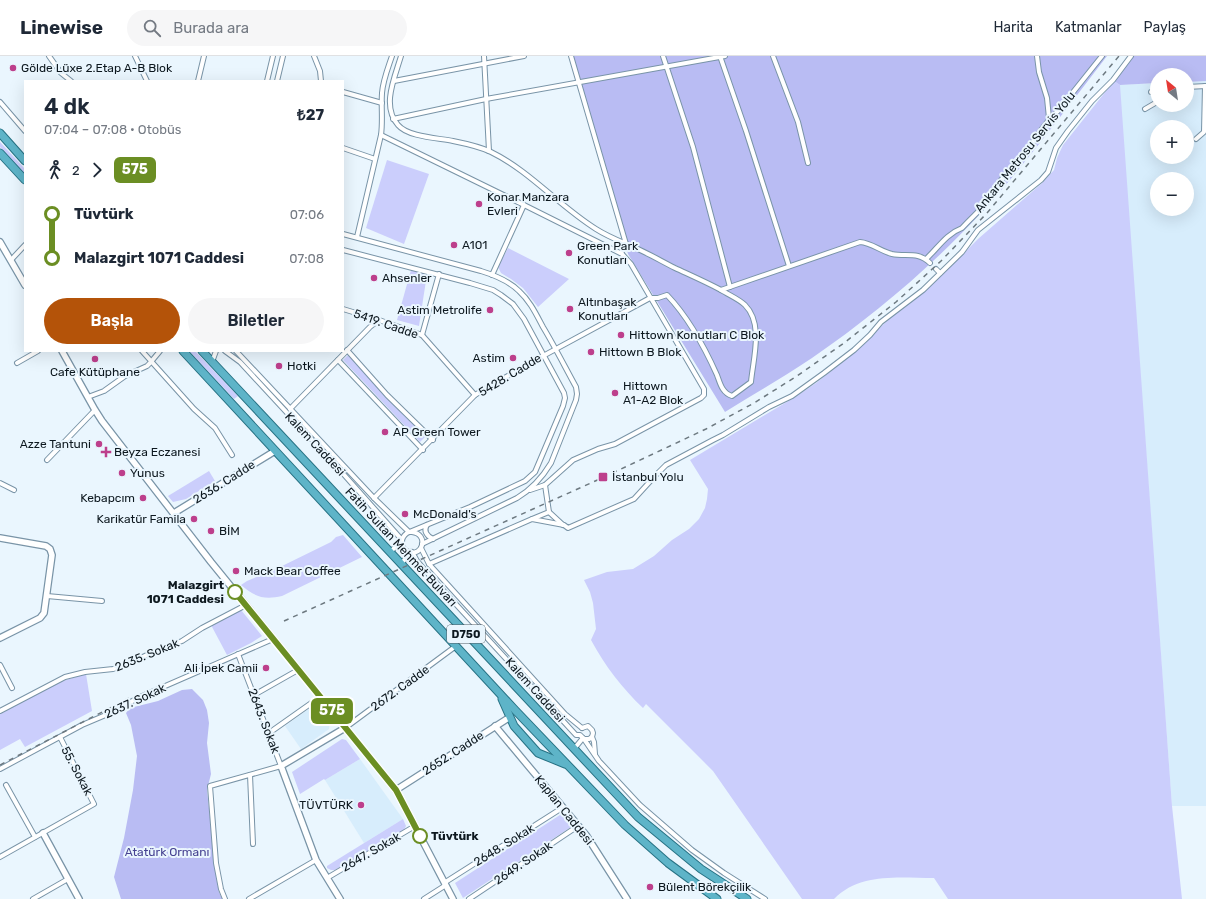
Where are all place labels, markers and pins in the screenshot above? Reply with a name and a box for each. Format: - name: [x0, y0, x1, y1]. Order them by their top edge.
- place label: Gölde Lüxe 2.Etap A-B Blok: [21, 61, 173, 75]
- marker: Gölde Lüxe 2.Etap A-B Blok: [8, 63, 18, 73]
- place label: Konar Manzara Evleri: [487, 190, 569, 218]
- marker: Konar Manzara Evleri: [474, 199, 484, 209]
- place label: A101: [462, 238, 487, 252]
- place label: Green Park Konutları: [577, 239, 639, 267]
- marker: A101: [449, 240, 459, 250]
- marker: Green Park Konutları: [564, 248, 574, 258]
- place label: Ahsenler: [382, 271, 432, 285]
- marker: Ahsenler: [369, 273, 379, 283]
- place label: Altınbaşak Konutları: [578, 295, 637, 323]
- place label: Astim Metrolife: [397, 303, 482, 317]
- marker: Altınbaşak Konutları: [565, 304, 575, 314]
- marker: Astim Metrolife: [485, 305, 495, 315]
- place label: Hittown Konutları C Blok: [629, 328, 765, 342]
- marker: Hittown Konutları C Blok: [616, 330, 626, 340]
- place label: Hittown B Blok: [599, 345, 682, 359]
- marker: Hittown B Blok: [586, 347, 596, 357]
- place label: Astim: [473, 351, 505, 365]
- marker: Astim: [508, 353, 518, 363]
- marker: Cafe Kütüphane: [90, 354, 100, 364]
- place label: Hotki: [287, 359, 316, 373]
- marker: Hotki: [274, 361, 284, 371]
- place label: Cafe Kütüphane: [50, 365, 140, 379]
- place label: Hittown A1-A2 Blok: [623, 379, 684, 407]
- marker: Hittown A1-A2 Blok: [610, 388, 620, 398]
- place label: AP Green Tower: [393, 425, 481, 439]
- marker: AP Green Tower: [380, 427, 390, 437]
- place label: Azze Tantuni: [20, 437, 91, 451]
- marker: Azze Tantuni: [94, 439, 104, 449]
- place label: Beyza Eczanesi: [114, 445, 200, 459]
- marker: Beyza Eczanesi: [101, 447, 111, 457]
- place label: Yunus: [130, 466, 165, 480]
- marker: Yunus: [117, 468, 127, 478]
- place label: İstanbul Yolu: [612, 470, 684, 484]
- marker: İstanbul Yolu: [597, 471, 609, 483]
- place label: Kebapcım: [80, 491, 135, 505]
- marker: Kebapcım: [138, 493, 148, 503]
- place label: McDonald's: [413, 507, 477, 521]
- marker: McDonald's: [400, 509, 410, 519]
- place label: Karikatür Famila: [97, 512, 186, 526]
- marker: Karikatür Famila: [189, 514, 199, 524]
- place label: BİM: [219, 524, 240, 538]
- marker: BİM: [206, 526, 216, 536]
- place label: Mack Bear Coffee: [244, 564, 341, 578]
- marker: Mack Bear Coffee: [231, 566, 241, 576]
- place label: Malazgirt 1071 Caddesi: [147, 578, 224, 606]
- marker: Malazgirt 1071 Caddesi: [227, 584, 243, 600]
- place label: Ali İpek Camii: [184, 661, 258, 675]
- marker: Ali İpek Camii: [261, 663, 271, 673]
- place label: TÜVTÜRK: [299, 798, 354, 812]
- marker: TÜVTÜRK: [356, 800, 366, 810]
- marker: Tüvtürk: [412, 828, 428, 844]
- place label: Tüvtürk: [431, 829, 479, 843]
- place label: Bülent Börekçilik: [658, 880, 752, 894]
- marker: Bülent Börekçilik: [645, 882, 655, 892]

